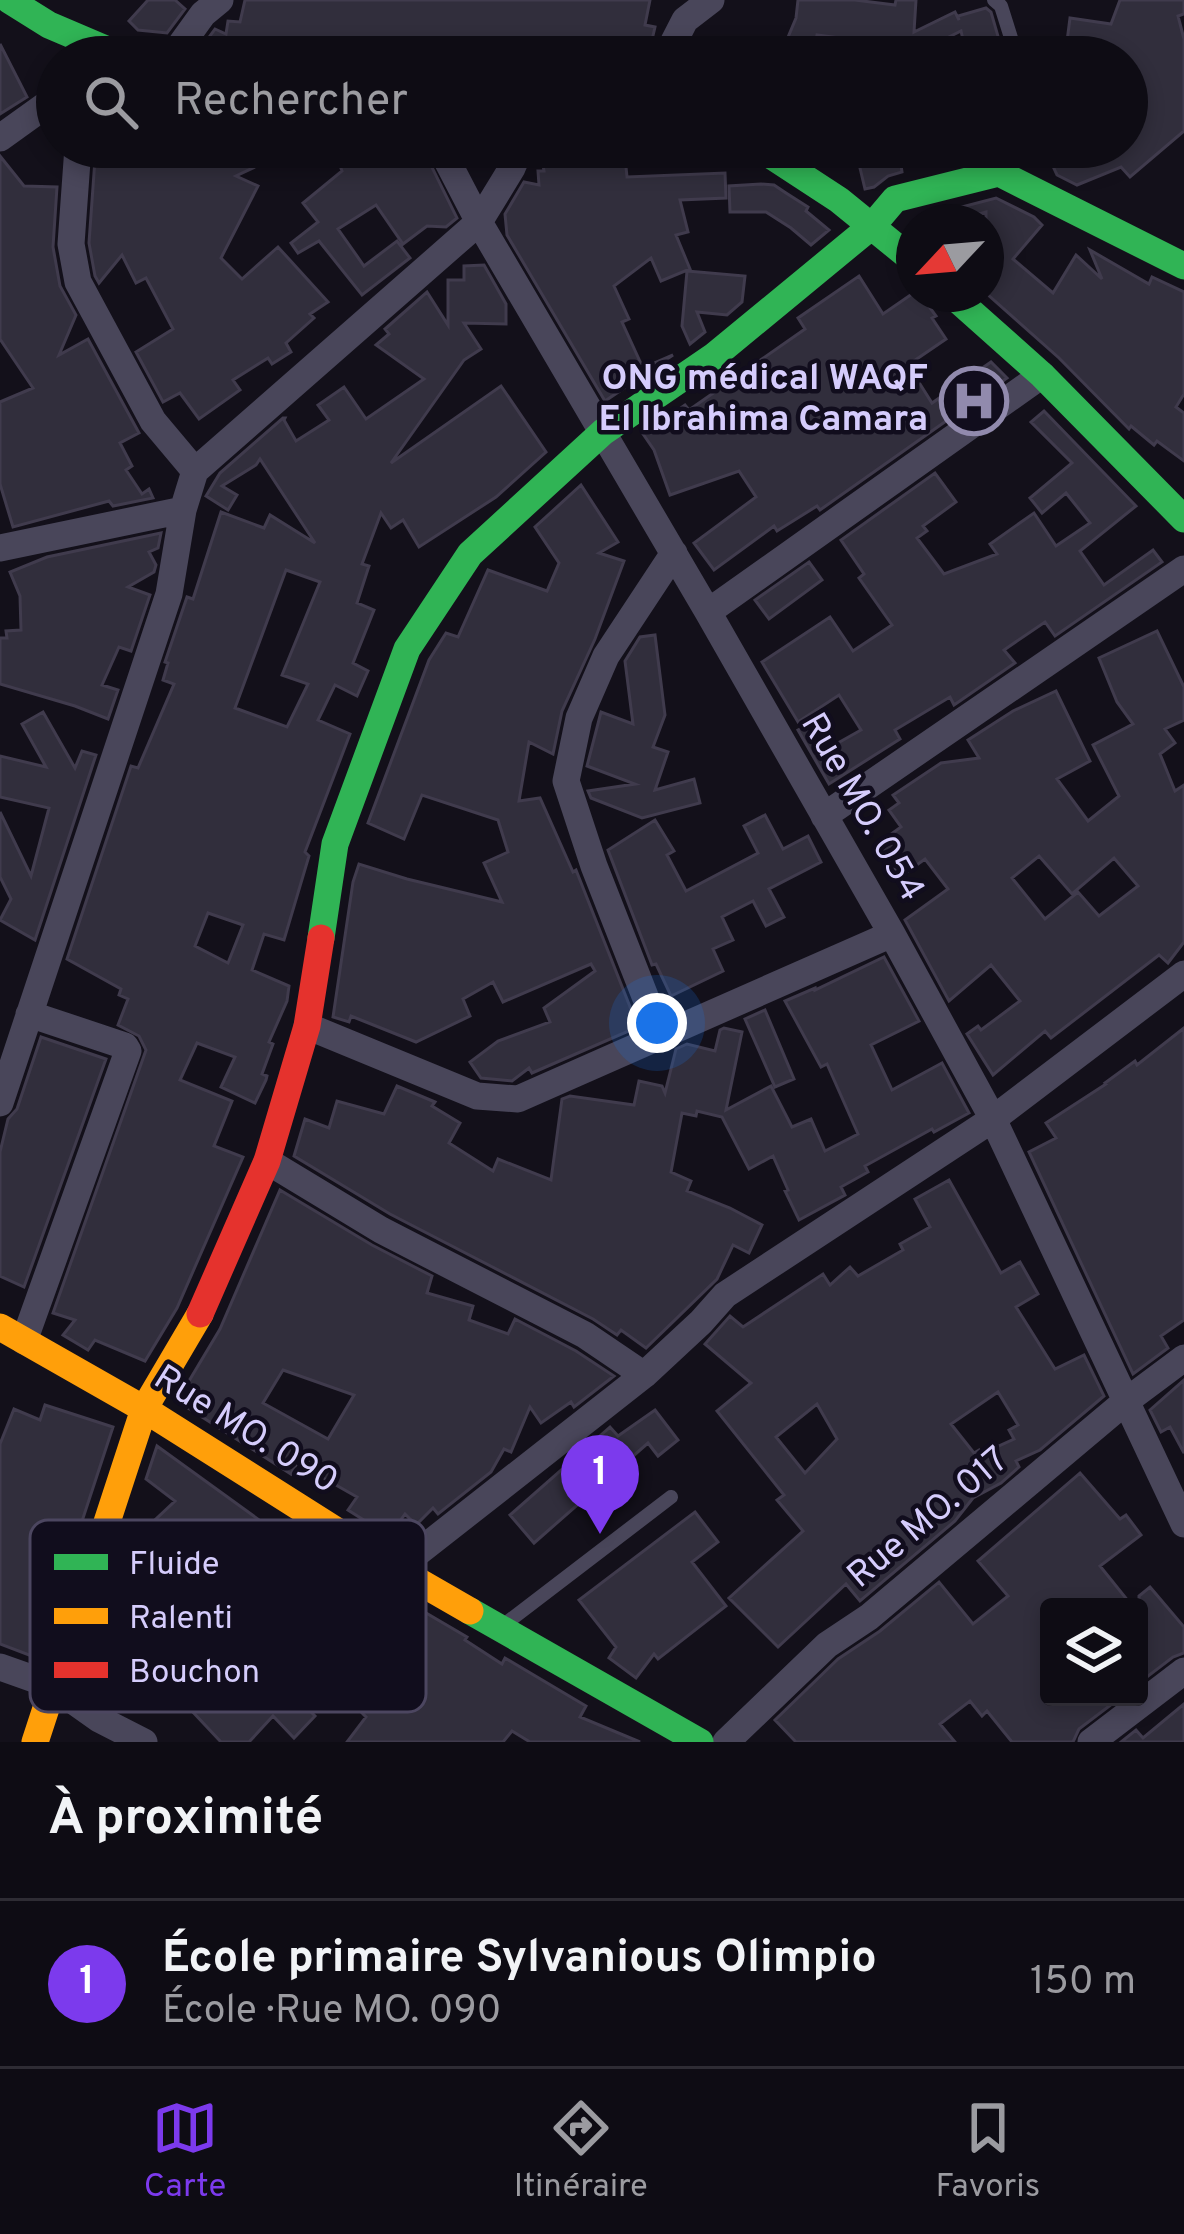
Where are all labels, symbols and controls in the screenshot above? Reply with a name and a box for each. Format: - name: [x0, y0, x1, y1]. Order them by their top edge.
- search box: [36, 36, 1148, 168]
- icon: search: [78, 69, 144, 135]
- text: Rechercher: [174, 74, 408, 131]
- north arrow: [896, 204, 1004, 312]
- place label: ONG médical WAQF El Ibrahima Camara: [598, 357, 928, 444]
- hospital icon: ONG médical WAQF El Ibrahima Camara: [939, 366, 1009, 436]
- street label: Rue MO. 054: [789, 706, 933, 910]
- your location: [627, 993, 687, 1053]
- street label: Rue MO. 090: [144, 1356, 346, 1506]
- pin: 1: [561, 1435, 639, 1534]
- street label: Rue MO. 017: [839, 1438, 1019, 1600]
- legend: [30, 1520, 426, 1712]
- text: Fluide: [129, 1545, 219, 1587]
- map controls: [1040, 1598, 1148, 1706]
- button: layers: [1040, 1598, 1148, 1706]
- text: Ralenti: [129, 1599, 233, 1641]
- text: Bouchon: [129, 1653, 260, 1695]
- text: À proximité: [48, 1788, 323, 1853]
- text: École primaire Sylvanious Olimpio: [162, 1931, 877, 1988]
- text: 1: [79, 1959, 95, 2008]
- text: 150 m: [1030, 1959, 1136, 2008]
- text: École · Rue MO. 090: [162, 1988, 501, 2037]
- tab: Carte: [144, 2095, 226, 2209]
- tab: Itinéraire: [514, 2095, 648, 2209]
- tab: Favoris: [935, 2095, 1040, 2209]

